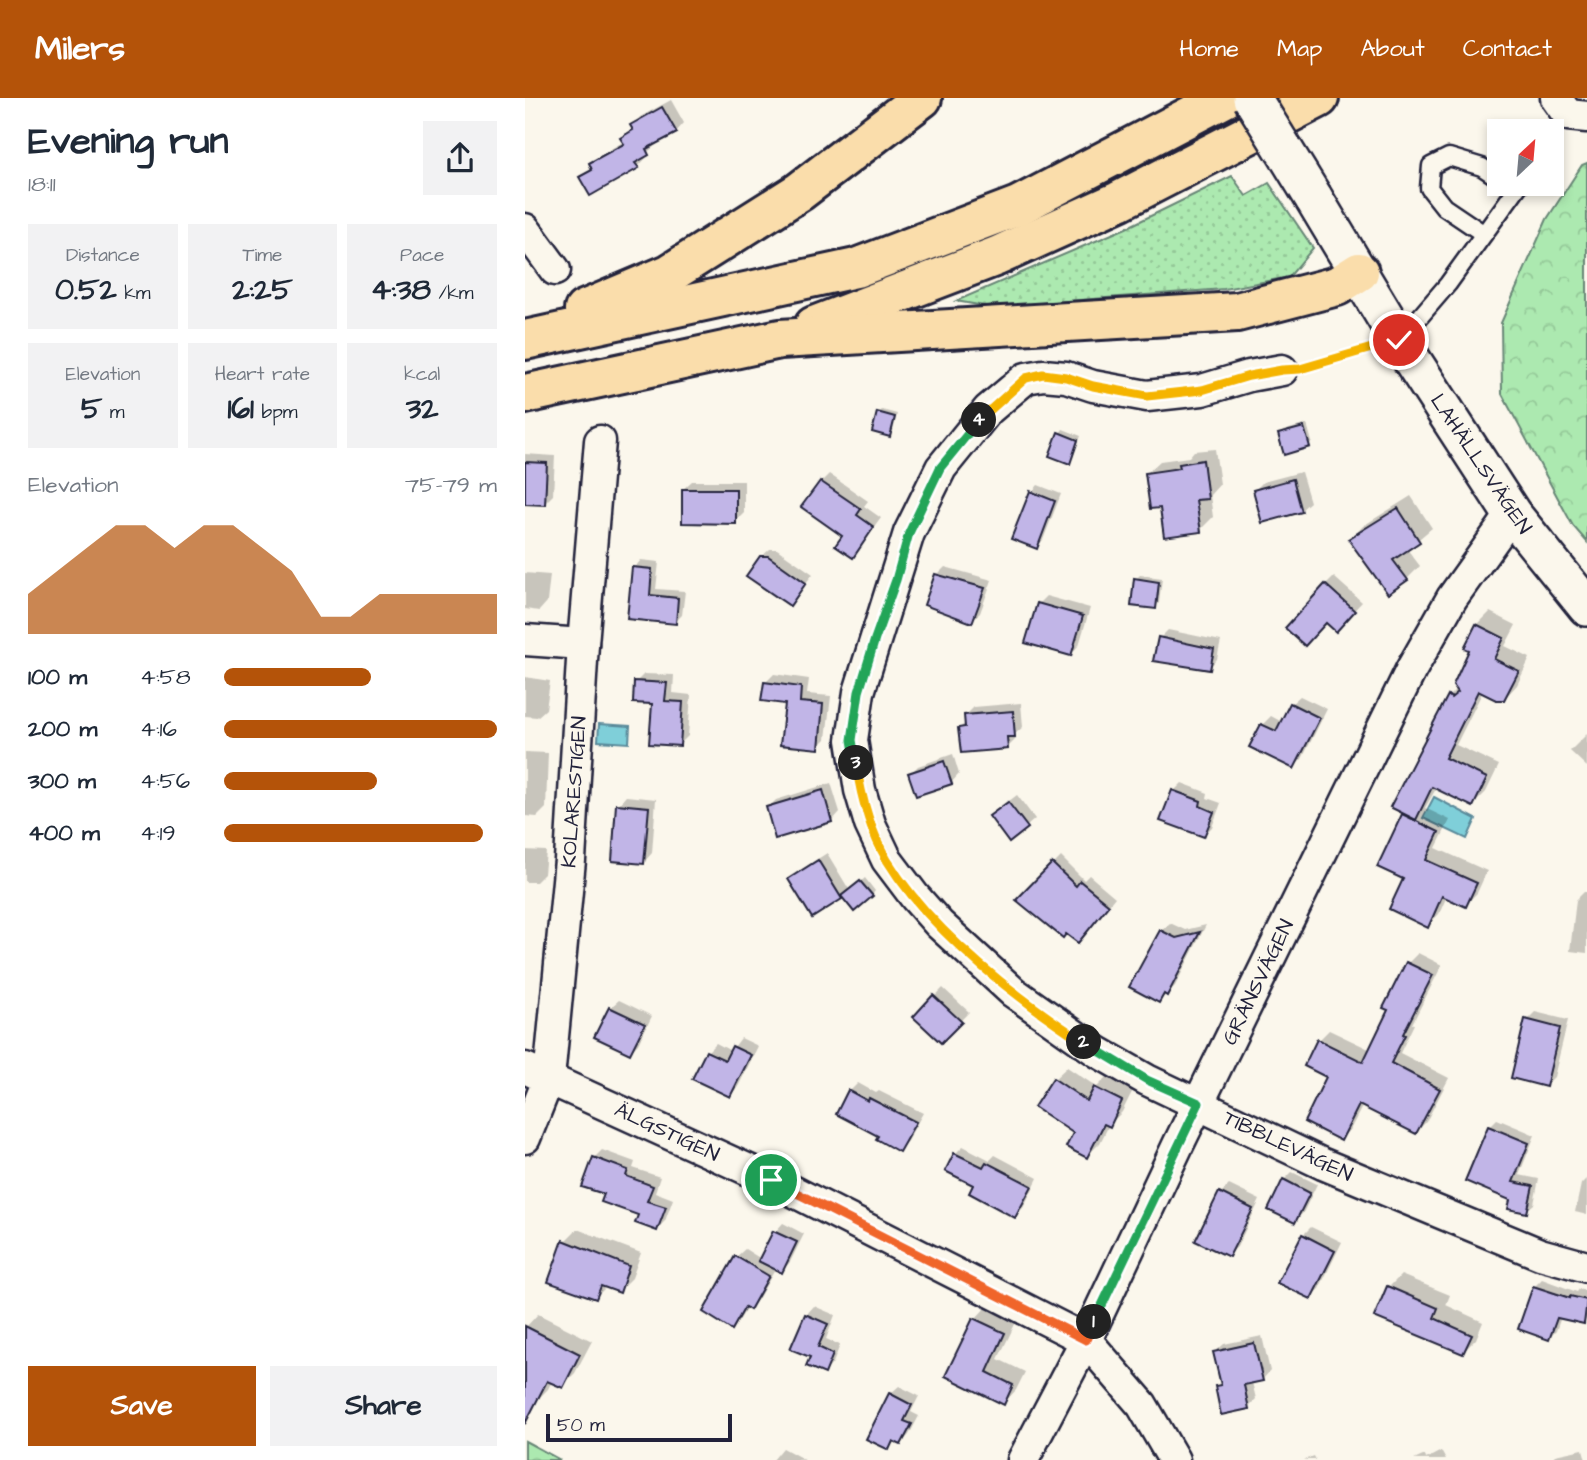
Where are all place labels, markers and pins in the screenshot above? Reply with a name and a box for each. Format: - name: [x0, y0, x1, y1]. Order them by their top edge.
- pin: [1369, 310, 1429, 370]
- pin: 4: [961, 402, 997, 438]
- pin: 3: [839, 746, 873, 780]
- pin: 2: [1067, 1024, 1101, 1060]
- pin: [741, 1150, 801, 1210]
- pin: 1: [1077, 1304, 1111, 1340]

